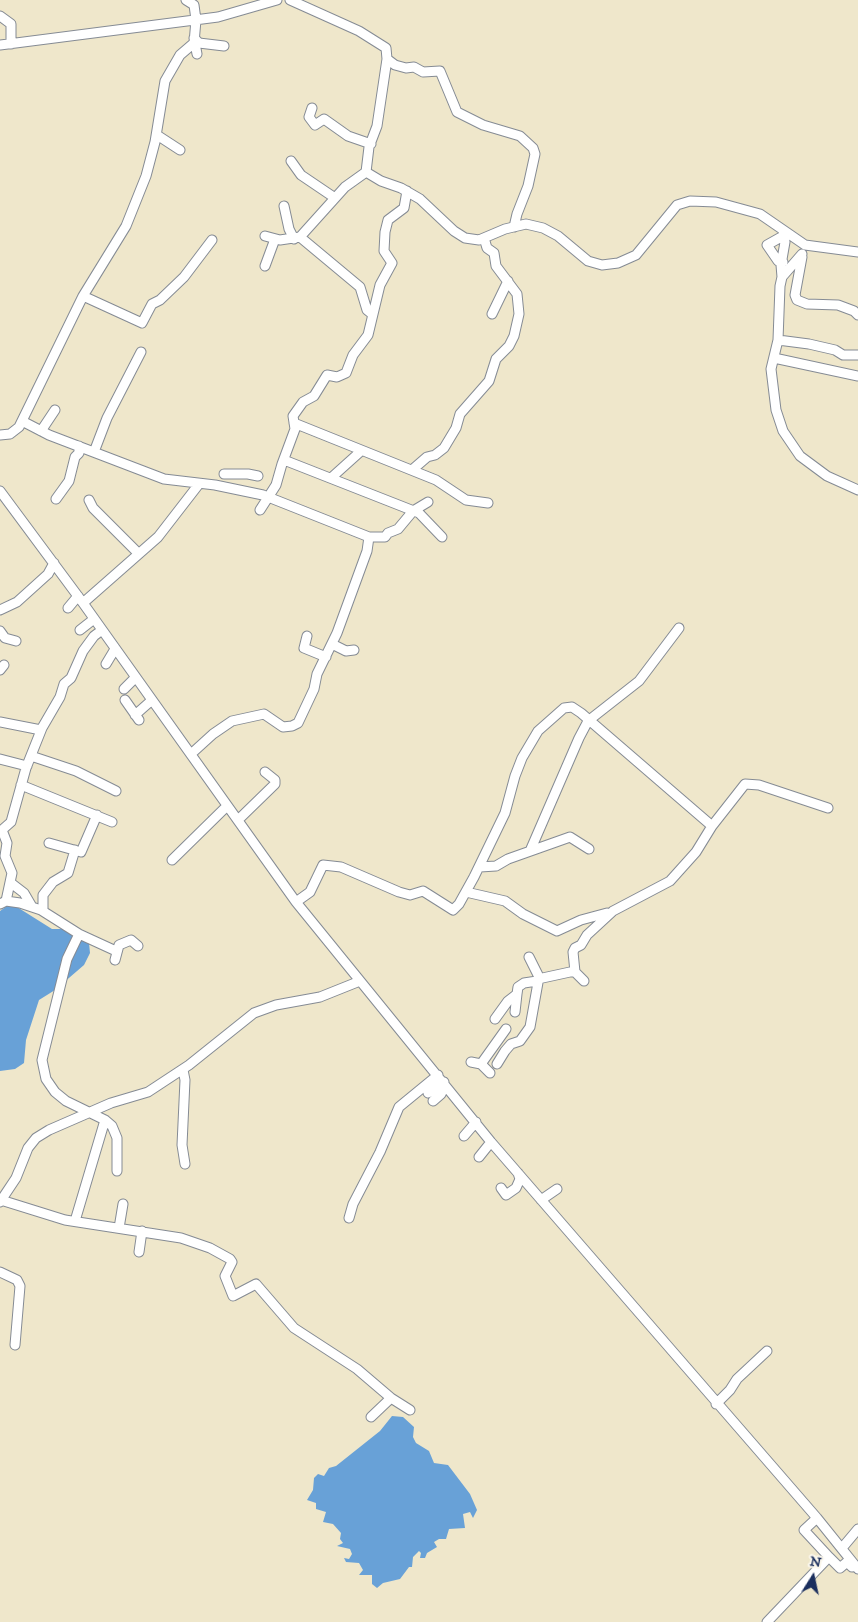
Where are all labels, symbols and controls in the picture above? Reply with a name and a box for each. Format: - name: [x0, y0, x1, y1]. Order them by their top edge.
- north arrow: [788, 1552, 838, 1602]
- text: N: [808, 1552, 823, 1572]

